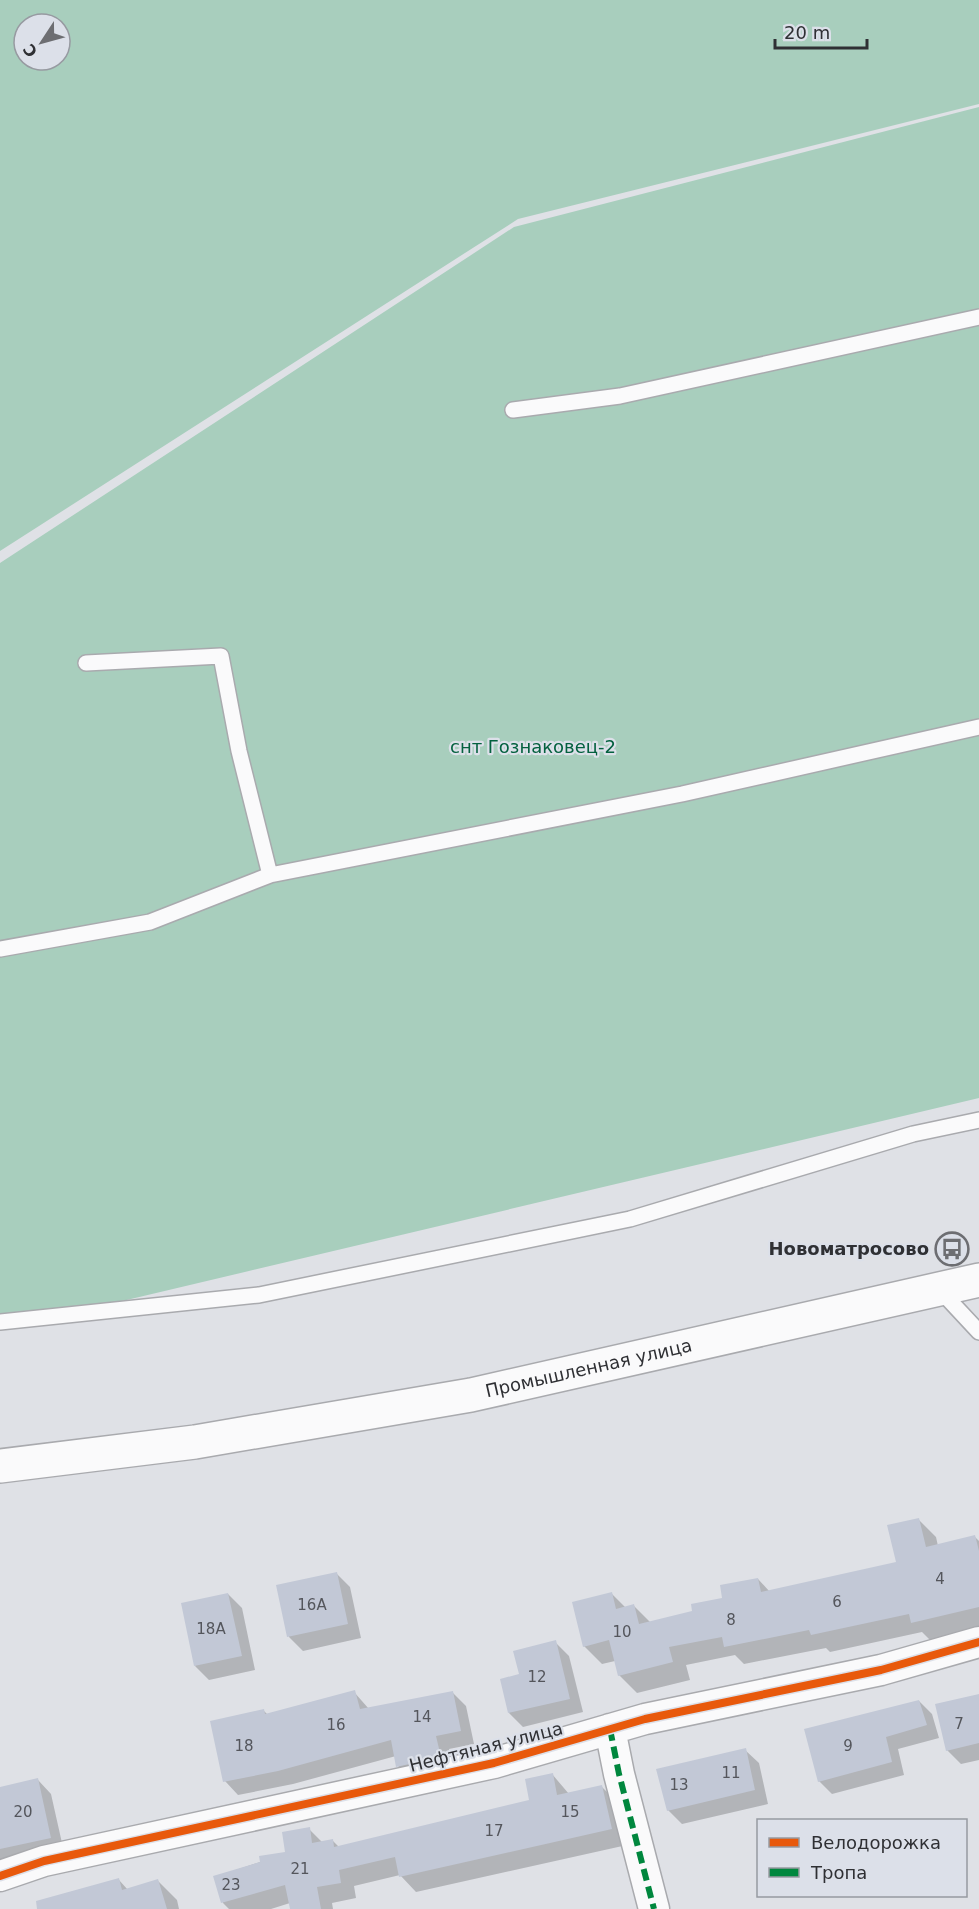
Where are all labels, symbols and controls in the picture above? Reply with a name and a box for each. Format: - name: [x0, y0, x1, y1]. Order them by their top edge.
- north arrow: [12, 12, 72, 72]
- scale bar: [775, 12, 866, 50]
- text: 20 m: [784, 22, 830, 43]
- text: С: [19, 40, 41, 61]
- park label: снт Гознаковец-2: [450, 736, 616, 757]
- bus stop icon: Новоматросово: [934, 1231, 970, 1267]
- place label: Новоматросово: [768, 1238, 929, 1259]
- street label: Промышленная улица: [483, 1334, 694, 1401]
- house number: 4: [935, 1570, 945, 1588]
- house number: 6: [832, 1593, 842, 1611]
- house number: 16А: [297, 1596, 327, 1614]
- house number: 8: [726, 1611, 736, 1629]
- house number: 18А: [196, 1620, 226, 1638]
- house number: 10: [612, 1623, 632, 1641]
- house number: 12: [527, 1668, 547, 1686]
- house number: 14: [412, 1708, 432, 1726]
- house number: 7: [954, 1715, 964, 1733]
- house number: 16: [326, 1716, 346, 1734]
- street label: Нефтяная улица: [407, 1717, 565, 1776]
- house number: 18: [234, 1737, 254, 1755]
- house number: 9: [843, 1737, 853, 1755]
- house number: 11: [721, 1764, 741, 1782]
- house number: 13: [669, 1776, 689, 1794]
- house number: 20: [13, 1803, 33, 1821]
- house number: 15: [560, 1803, 580, 1821]
- legend: [757, 1819, 967, 1897]
- house number: 17: [484, 1822, 504, 1840]
- text: Велодорожка: [811, 1832, 941, 1853]
- house number: 21: [290, 1860, 310, 1878]
- text: Тропа: [810, 1862, 867, 1883]
- house number: 23: [221, 1876, 241, 1894]

